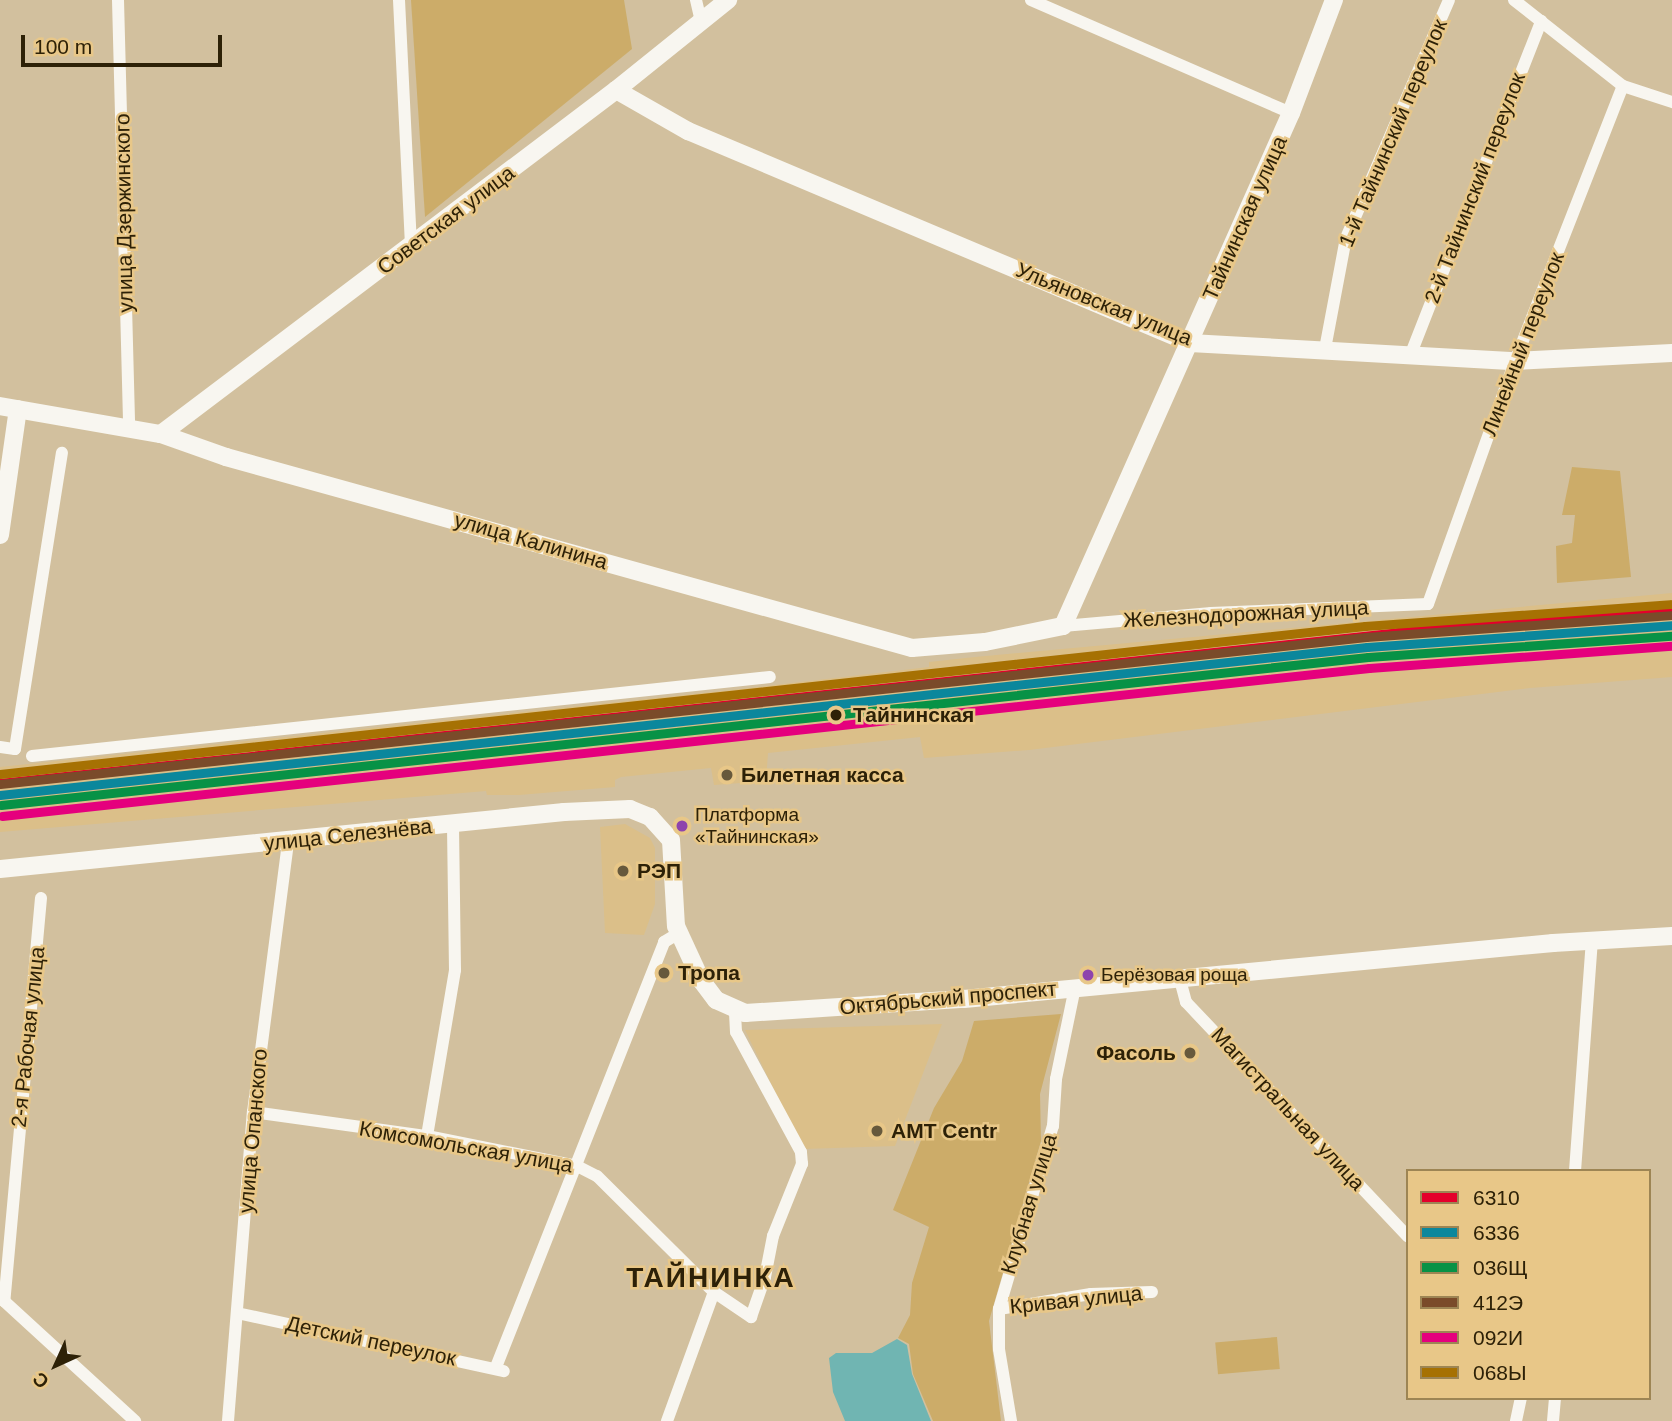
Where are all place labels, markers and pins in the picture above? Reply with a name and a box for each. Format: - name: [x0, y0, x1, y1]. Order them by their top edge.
- place label: Тайнинская: [853, 702, 974, 728]
- marker: Тайнинская: [825, 704, 847, 726]
- place label: Билетная касса: [741, 762, 904, 788]
- marker: Билетная касса: [719, 767, 735, 783]
- place label: Платформа «Тайнинская»: [695, 804, 819, 848]
- marker: Платформа «Тайнинская»: [675, 819, 689, 833]
- place label: РЭП: [637, 858, 681, 884]
- marker: РЭП: [615, 863, 631, 879]
- place label: Тропа: [678, 960, 740, 986]
- place label: Берёзовая роща: [1101, 964, 1248, 986]
- marker: Тропа: [656, 965, 672, 981]
- marker: Берёзовая роща: [1081, 968, 1095, 982]
- place label: Фасоль: [1096, 1040, 1176, 1066]
- marker: Фасоль: [1182, 1045, 1198, 1061]
- place label: AMT Centr: [891, 1118, 997, 1144]
- marker: AMT Centr: [869, 1123, 885, 1139]

